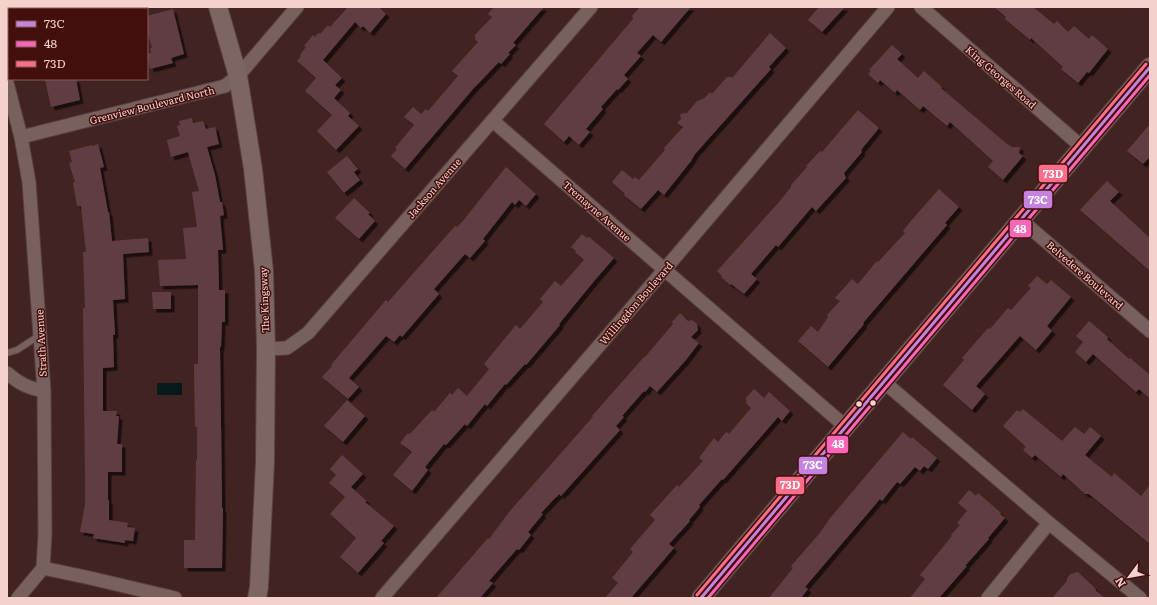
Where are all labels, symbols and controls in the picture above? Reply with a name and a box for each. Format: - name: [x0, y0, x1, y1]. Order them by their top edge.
- legend: [8, 8, 148, 80]
- text: 73C: [44, 14, 65, 32]
- text: 48: [44, 34, 58, 52]
- street label: King Georges Road: [963, 42, 1040, 112]
- text: 73D: [44, 54, 66, 72]
- street label: Grenview Boulevard North: [88, 82, 216, 127]
- street label: Jackson Avenue: [403, 154, 464, 221]
- line badge: 73D: [1038, 164, 1068, 183]
- text: 73D: [1043, 165, 1064, 181]
- street label: Tremayne Avenue: [560, 177, 635, 244]
- line badge: 73C: [1023, 190, 1053, 209]
- text: 73C: [1028, 191, 1048, 207]
- line badge: 48: [1009, 219, 1032, 238]
- text: 48: [1013, 220, 1027, 236]
- street label: Belvedere Boulevard: [1044, 237, 1127, 312]
- street label: Willingdon Boulevard: [595, 258, 676, 347]
- street label: The Kingsway: [255, 267, 272, 333]
- street label: Strath Avenue: [31, 309, 50, 377]
- unlabelled marker: [868, 398, 878, 408]
- unlabelled marker: [854, 399, 864, 409]
- line badge: 48: [826, 435, 849, 454]
- text: 48: [831, 435, 845, 451]
- line badge: 73C: [798, 456, 828, 475]
- text: 73C: [803, 456, 823, 472]
- line badge: 73D: [775, 476, 805, 495]
- text: 73D: [780, 476, 801, 492]
- north arrow: [1109, 557, 1149, 597]
- text: N: [1110, 575, 1129, 591]

